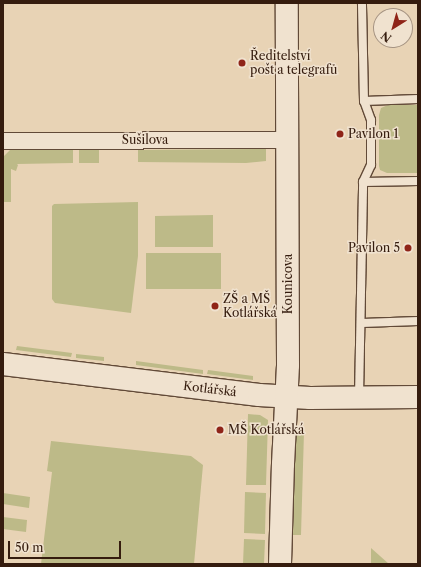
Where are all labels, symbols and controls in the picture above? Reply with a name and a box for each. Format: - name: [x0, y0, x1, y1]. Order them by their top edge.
- north arrow: [373, 8, 413, 48]
- text: N: [378, 28, 394, 45]
- place label: Ředitelství pošt a telegrafů: [250, 49, 337, 77]
- marker: Ředitelství pošt a telegrafů: [237, 58, 247, 68]
- place label: Pavilon 1: [348, 127, 399, 141]
- marker: Pavilon 1: [335, 129, 345, 139]
- street label: Sušilova: [122, 133, 168, 147]
- place label: Pavilon 5: [348, 241, 400, 255]
- marker: Pavilon 5: [403, 243, 413, 253]
- street label: Kounicova: [281, 254, 295, 314]
- place label: ZŠ a MŠ Kotlářská: [223, 292, 277, 320]
- marker: ZŠ a MŠ Kotlářská: [210, 301, 220, 311]
- street label: Kotlářská: [182, 379, 238, 399]
- place label: MŠ Kotlářská: [228, 423, 304, 437]
- marker: MŠ Kotlářská: [215, 425, 225, 435]
- scale bar: [10, 533, 123, 559]
- text: 50 m: [15, 540, 44, 555]

